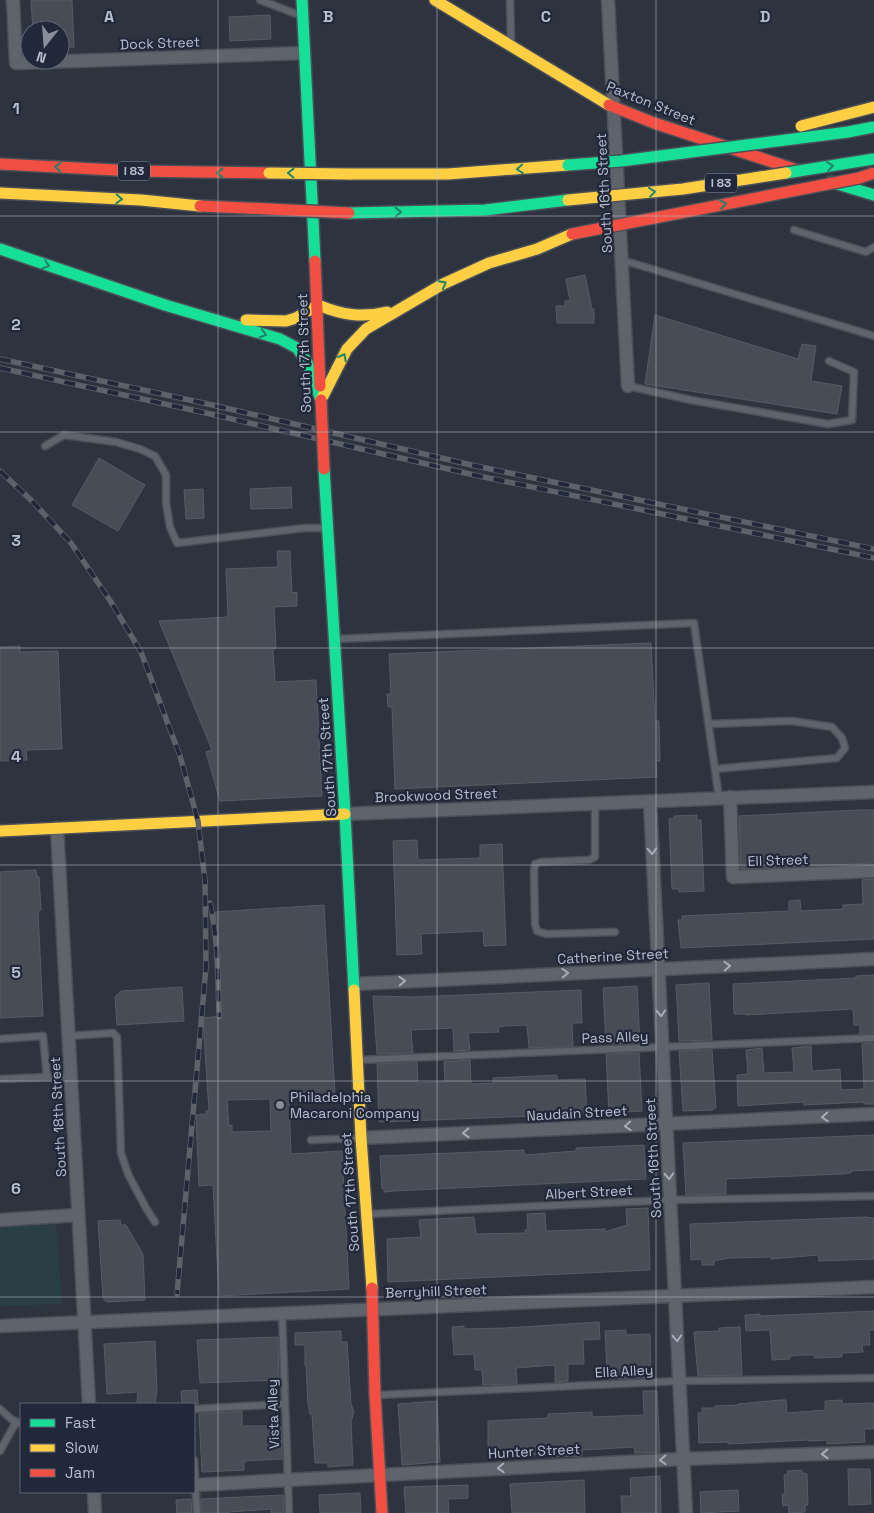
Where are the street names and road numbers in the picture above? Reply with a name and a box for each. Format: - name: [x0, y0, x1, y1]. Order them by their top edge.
- street label: Dock Street: [120, 33, 200, 53]
- street label: Paxton Street: [604, 77, 698, 129]
- street label: South 16th Street: [592, 132, 616, 254]
- road number: I 83: [118, 162, 150, 180]
- road number: I 83: [705, 174, 737, 192]
- street label: South 17th Street: [293, 293, 315, 413]
- street label: South 17th Street: [314, 697, 340, 817]
- street label: Brookwood Street: [374, 784, 498, 806]
- street label: Ell Street: [747, 850, 809, 870]
- street label: Catherine Street: [557, 944, 669, 968]
- street label: Pass Alley: [581, 1027, 649, 1047]
- street label: South 18th Street: [46, 1056, 70, 1178]
- street label: South 16th Street: [641, 1097, 665, 1219]
- street label: Naudain Street: [526, 1101, 628, 1125]
- street label: South 17th Street: [337, 1132, 363, 1252]
- street label: Albert Street: [545, 1181, 633, 1203]
- street label: Berryhill Street: [385, 1280, 487, 1302]
- street label: Ella Alley: [594, 1360, 654, 1382]
- street label: Vista Alley: [263, 1379, 283, 1449]
- street label: Hunter Street: [487, 1440, 581, 1462]

